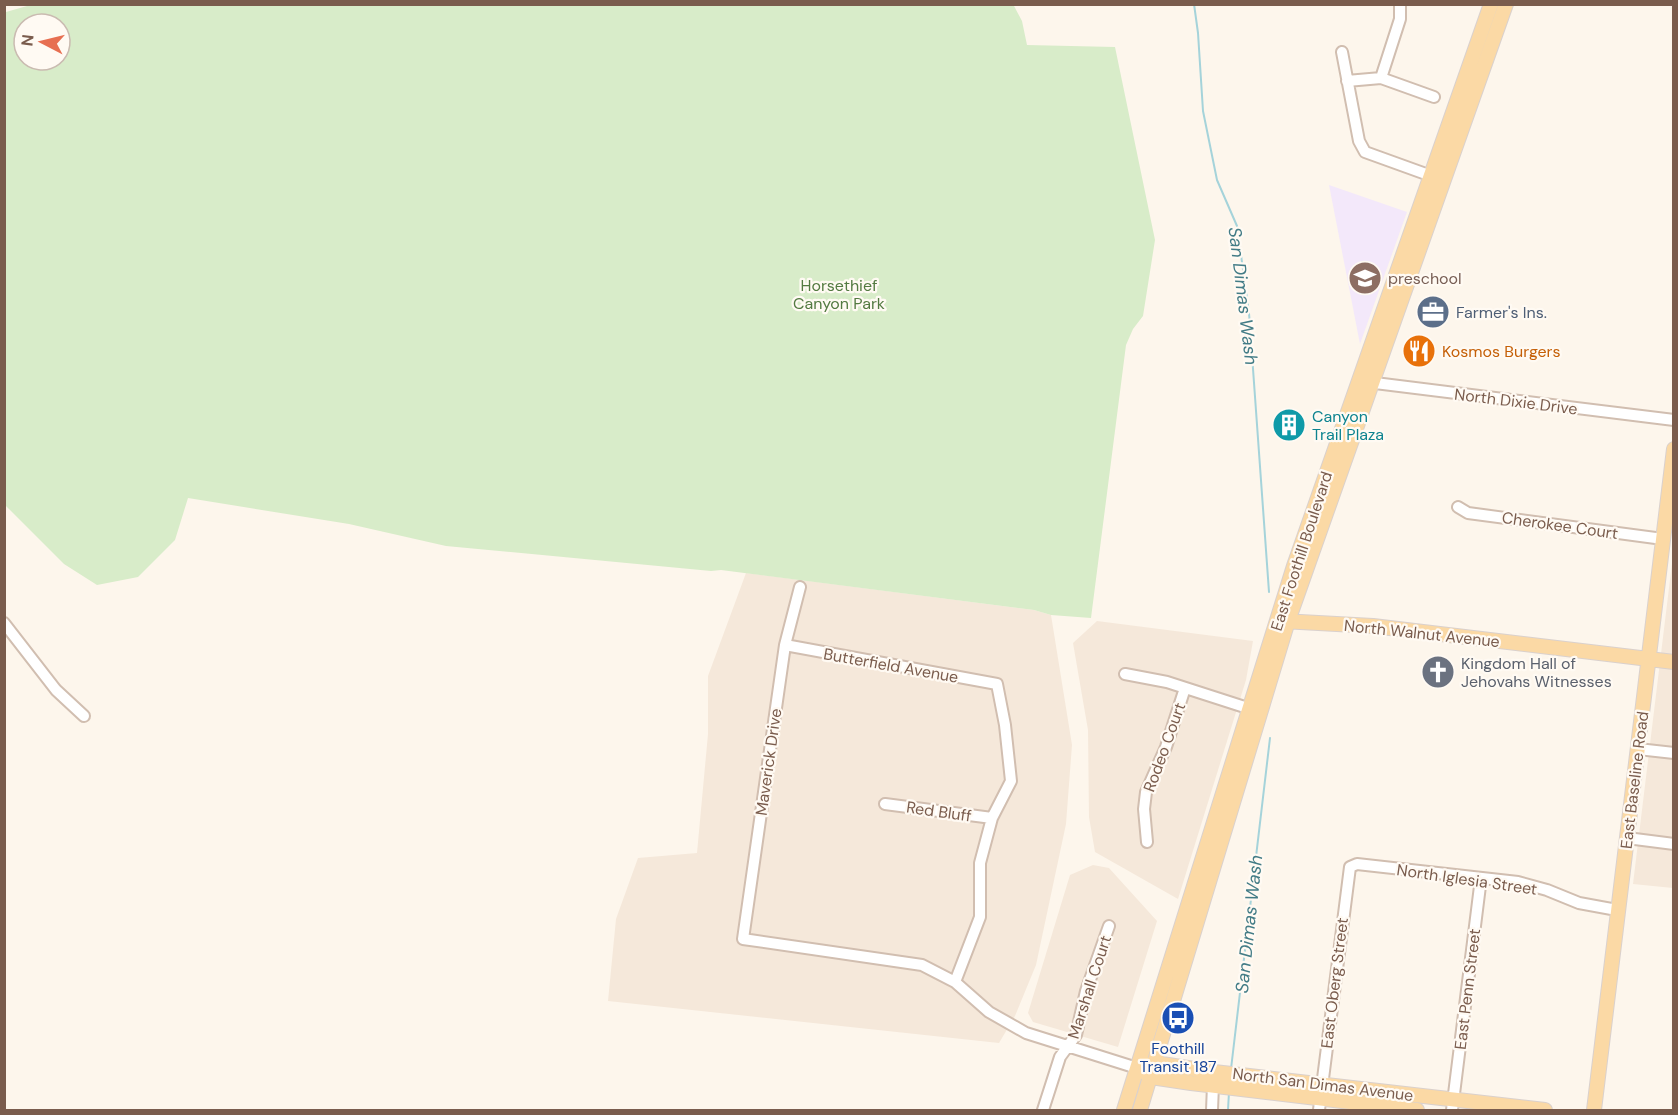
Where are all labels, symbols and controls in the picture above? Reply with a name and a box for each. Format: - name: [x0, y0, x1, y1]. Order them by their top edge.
- north arrow: [12, 12, 72, 72]
- text: N: [16, 33, 39, 47]
- water label: San Dimas Wash: [1223, 226, 1263, 366]
- school or university icon: preschool: [1347, 260, 1383, 296]
- place label: preschool: [1388, 268, 1462, 289]
- park label: Horsethief Canyon Park: [793, 275, 885, 314]
- office icon: Farmer's Ins.: [1415, 294, 1451, 330]
- place label: Farmer's Ins.: [1456, 302, 1547, 323]
- restaurant icon: Kosmos Burgers: [1401, 333, 1437, 369]
- place label: Kosmos Burgers: [1442, 341, 1561, 362]
- street label: North Dixie Drive: [1453, 384, 1579, 419]
- place label: Canyon Trail Plaza: [1312, 406, 1384, 445]
- building icon: Canyon Trail Plaza: [1271, 407, 1307, 443]
- street label: East Foothill Boulevard: [1266, 469, 1337, 634]
- street label: Cherokee Court: [1500, 507, 1619, 544]
- street label: North Walnut Avenue: [1343, 615, 1501, 652]
- street label: Butterfield Avenue: [822, 643, 960, 688]
- place label: Kingdom Hall of Jehovahs Witnesses: [1461, 653, 1612, 692]
- church icon: Kingdom Hall of Jehovahs Witnesses: [1420, 654, 1456, 690]
- street label: Rodeo Court: [1139, 700, 1190, 795]
- street label: Maverick Drive: [751, 707, 786, 817]
- street label: East Baseline Road: [1616, 710, 1653, 850]
- street label: Red Bluff: [905, 797, 973, 826]
- water label: San Dimas Wash: [1230, 854, 1268, 994]
- street label: North Iglesia Street: [1395, 859, 1539, 900]
- street label: East Oberg Street: [1316, 916, 1353, 1050]
- street label: East Penn Street: [1450, 927, 1485, 1051]
- street label: Marshall Court: [1063, 933, 1116, 1042]
- bus stop icon: Foothill Transit 187: [1160, 1000, 1196, 1036]
- place label: Foothill Transit 187: [1139, 1038, 1217, 1077]
- street label: North San Dimas Avenue: [1231, 1063, 1415, 1106]

